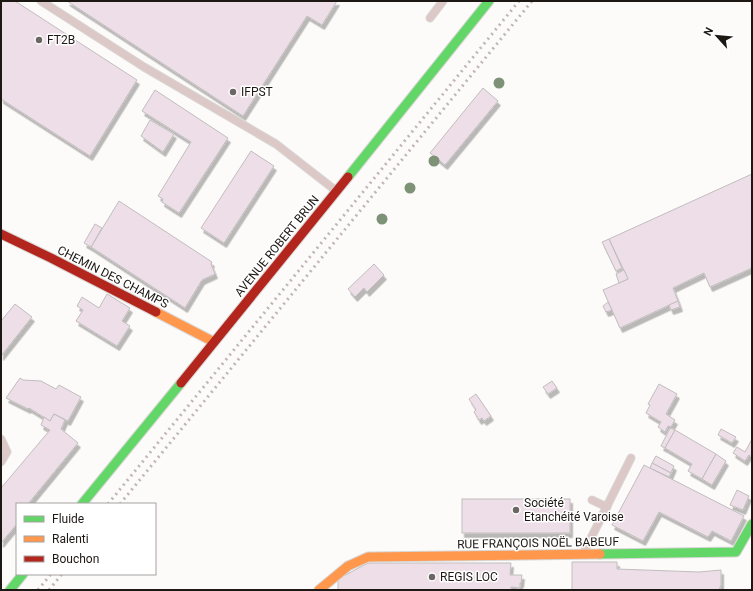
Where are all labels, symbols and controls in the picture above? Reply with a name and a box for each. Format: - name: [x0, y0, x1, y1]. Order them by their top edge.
- north arrow: [697, 16, 737, 56]
- text: N: [701, 25, 716, 38]
- place label: FT2B: [47, 33, 75, 47]
- marker: FT2B: [34, 35, 44, 45]
- place label: IFPST: [241, 85, 273, 99]
- marker: IFPST: [228, 87, 238, 97]
- street label: AVENUE ROBERT BRUN: [232, 193, 322, 299]
- street label: CHEMIN DES CHAMPS: [55, 243, 171, 311]
- place label: Société Etanchéité Varoise: [524, 496, 624, 524]
- legend: [16, 503, 156, 575]
- marker: Société Etanchéité Varoise: [511, 505, 521, 515]
- text: Fluide: [52, 512, 84, 526]
- text: Ralenti: [52, 532, 89, 546]
- street label: RUE FRANÇOIS NOËL BABEUF: [457, 534, 619, 551]
- text: Bouchon: [52, 552, 99, 566]
- place label: REGIS LOC: [440, 570, 498, 584]
- marker: REGIS LOC: [427, 572, 437, 582]

